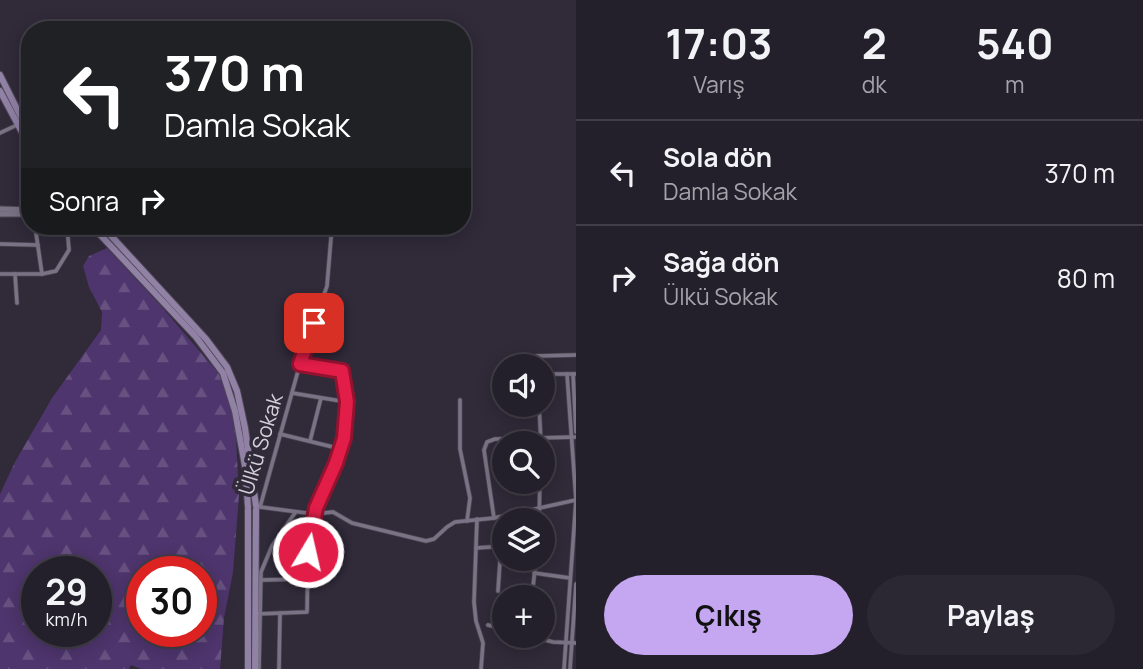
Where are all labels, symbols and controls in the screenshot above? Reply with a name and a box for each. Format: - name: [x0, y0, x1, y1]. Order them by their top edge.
- text: 17:03: [665, 14, 772, 72]
- text: 2: [862, 14, 887, 72]
- text: 540: [976, 14, 1054, 72]
- text: 370 m: [164, 39, 305, 106]
- icon: left: [49, 49, 140, 140]
- text: Varış: [693, 68, 745, 100]
- text: dk: [862, 68, 887, 100]
- text: m: [1005, 68, 1025, 100]
- text: Damla Sokak: [164, 103, 350, 147]
- text: Sola dön: [663, 139, 772, 175]
- icon: left: [604, 154, 642, 192]
- text: 370 m: [1044, 155, 1115, 191]
- text: Damla Sokak: [663, 175, 797, 207]
- icon: right: [133, 182, 171, 220]
- text: Sonra: [49, 183, 119, 219]
- text: Sağa dön: [663, 244, 780, 280]
- icon: right: [604, 259, 642, 297]
- text: 80 m: [1057, 260, 1115, 296]
- text: Ülkü Sokak: [663, 280, 778, 312]
- pin: [284, 293, 344, 353]
- icon: arrive: [295, 304, 333, 342]
- map controls: [492, 354, 555, 648]
- button: sound: [492, 354, 555, 417]
- street label: Ülkü Sokak: [231, 389, 289, 498]
- button: search: [492, 431, 555, 494]
- button: layers: [492, 508, 555, 571]
- position arrow: [271, 515, 345, 589]
- speed limit sign: 30: [126, 556, 217, 647]
- text: 29: [45, 568, 88, 616]
- button: Çıkış: [604, 575, 853, 655]
- button: Paylaş: [867, 575, 1115, 655]
- button: +: [492, 585, 555, 648]
- text: km/h: [46, 607, 87, 631]

